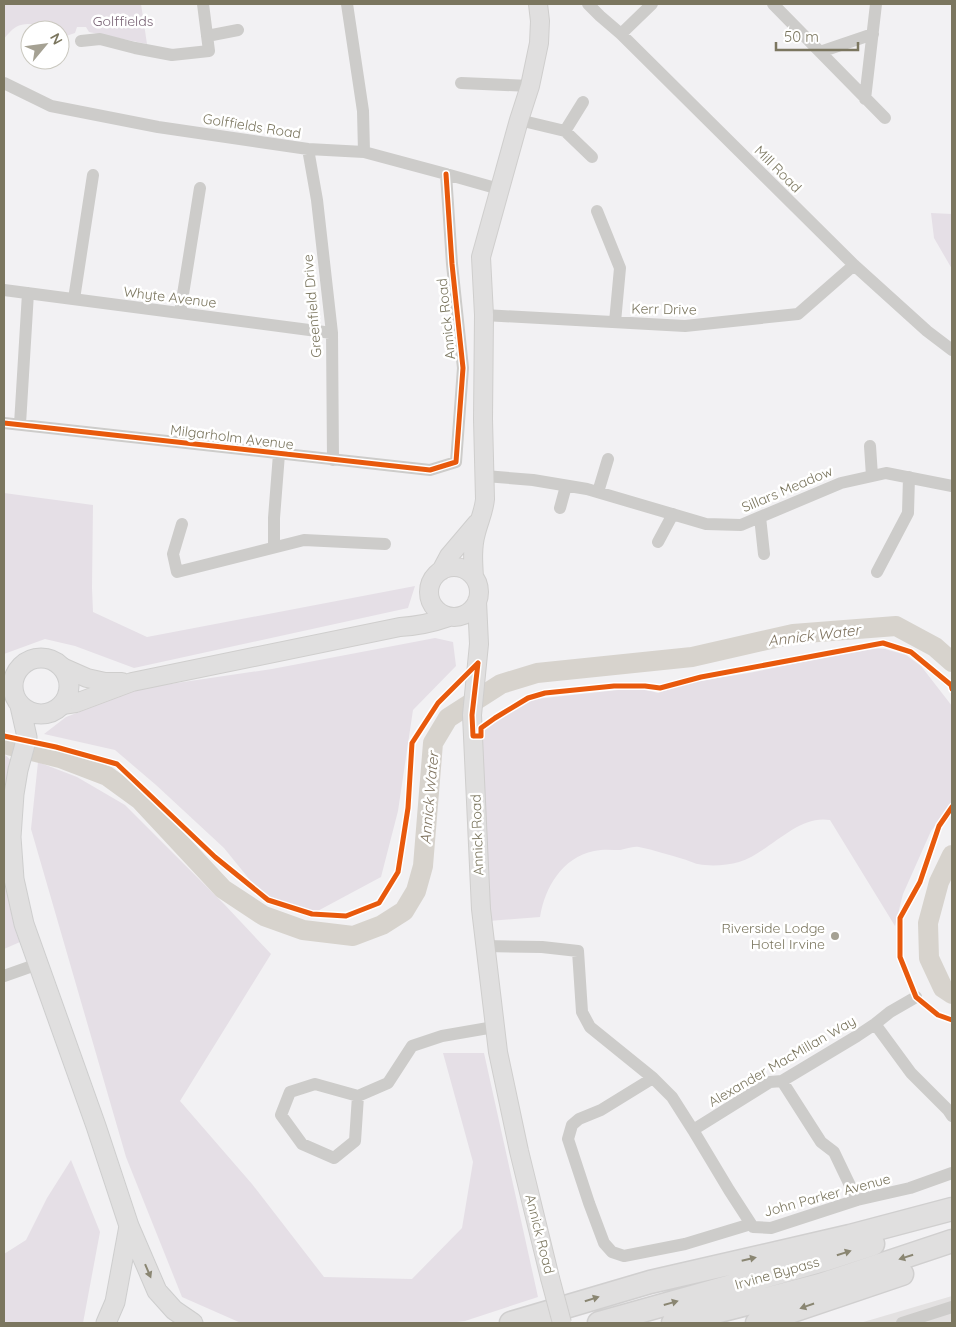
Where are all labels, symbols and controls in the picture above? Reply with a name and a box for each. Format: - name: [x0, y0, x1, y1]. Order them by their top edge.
- park label: Golffields: [93, 12, 153, 30]
- north arrow: [20, 20, 70, 70]
- scale bar: [776, 20, 858, 52]
- text: 50 m: [784, 27, 819, 46]
- text: N: [46, 30, 67, 48]
- street label: Golffields Road: [202, 109, 302, 143]
- street label: Mill Road: [751, 142, 805, 196]
- street label: Greenfield Drive: [299, 253, 325, 358]
- street label: Annick Road: [433, 278, 459, 360]
- street label: Whyte Avenue: [122, 282, 218, 312]
- street label: Kerr Drive: [631, 299, 697, 319]
- street label: Milgarholm Avenue: [169, 420, 295, 454]
- street label: Sillars Meadow: [739, 462, 836, 516]
- water label: Annick Water: [767, 620, 863, 650]
- water label: Annick Water: [415, 749, 443, 845]
- street label: Annick Road: [467, 794, 487, 876]
- place label: Riverside Lodge Hotel Irvine: [721, 919, 825, 953]
- marker: Riverside Lodge Hotel Irvine: [829, 930, 841, 942]
- street label: Alexander MacMillan Way: [705, 1011, 859, 1111]
- street label: John Parker Avenue: [762, 1169, 893, 1221]
- street label: Annick Road: [521, 1192, 559, 1276]
- one-way arrow: [836, 1249, 851, 1257]
- street label: Irvine Bypass: [733, 1252, 821, 1294]
- one-way arrow: [898, 1253, 913, 1261]
- one-way arrow: [741, 1255, 756, 1263]
- one-way arrow: [145, 1264, 153, 1278]
- one-way arrow: [584, 1295, 599, 1303]
- one-way arrow: [663, 1299, 678, 1307]
- one-way arrow: [800, 1303, 815, 1310]

